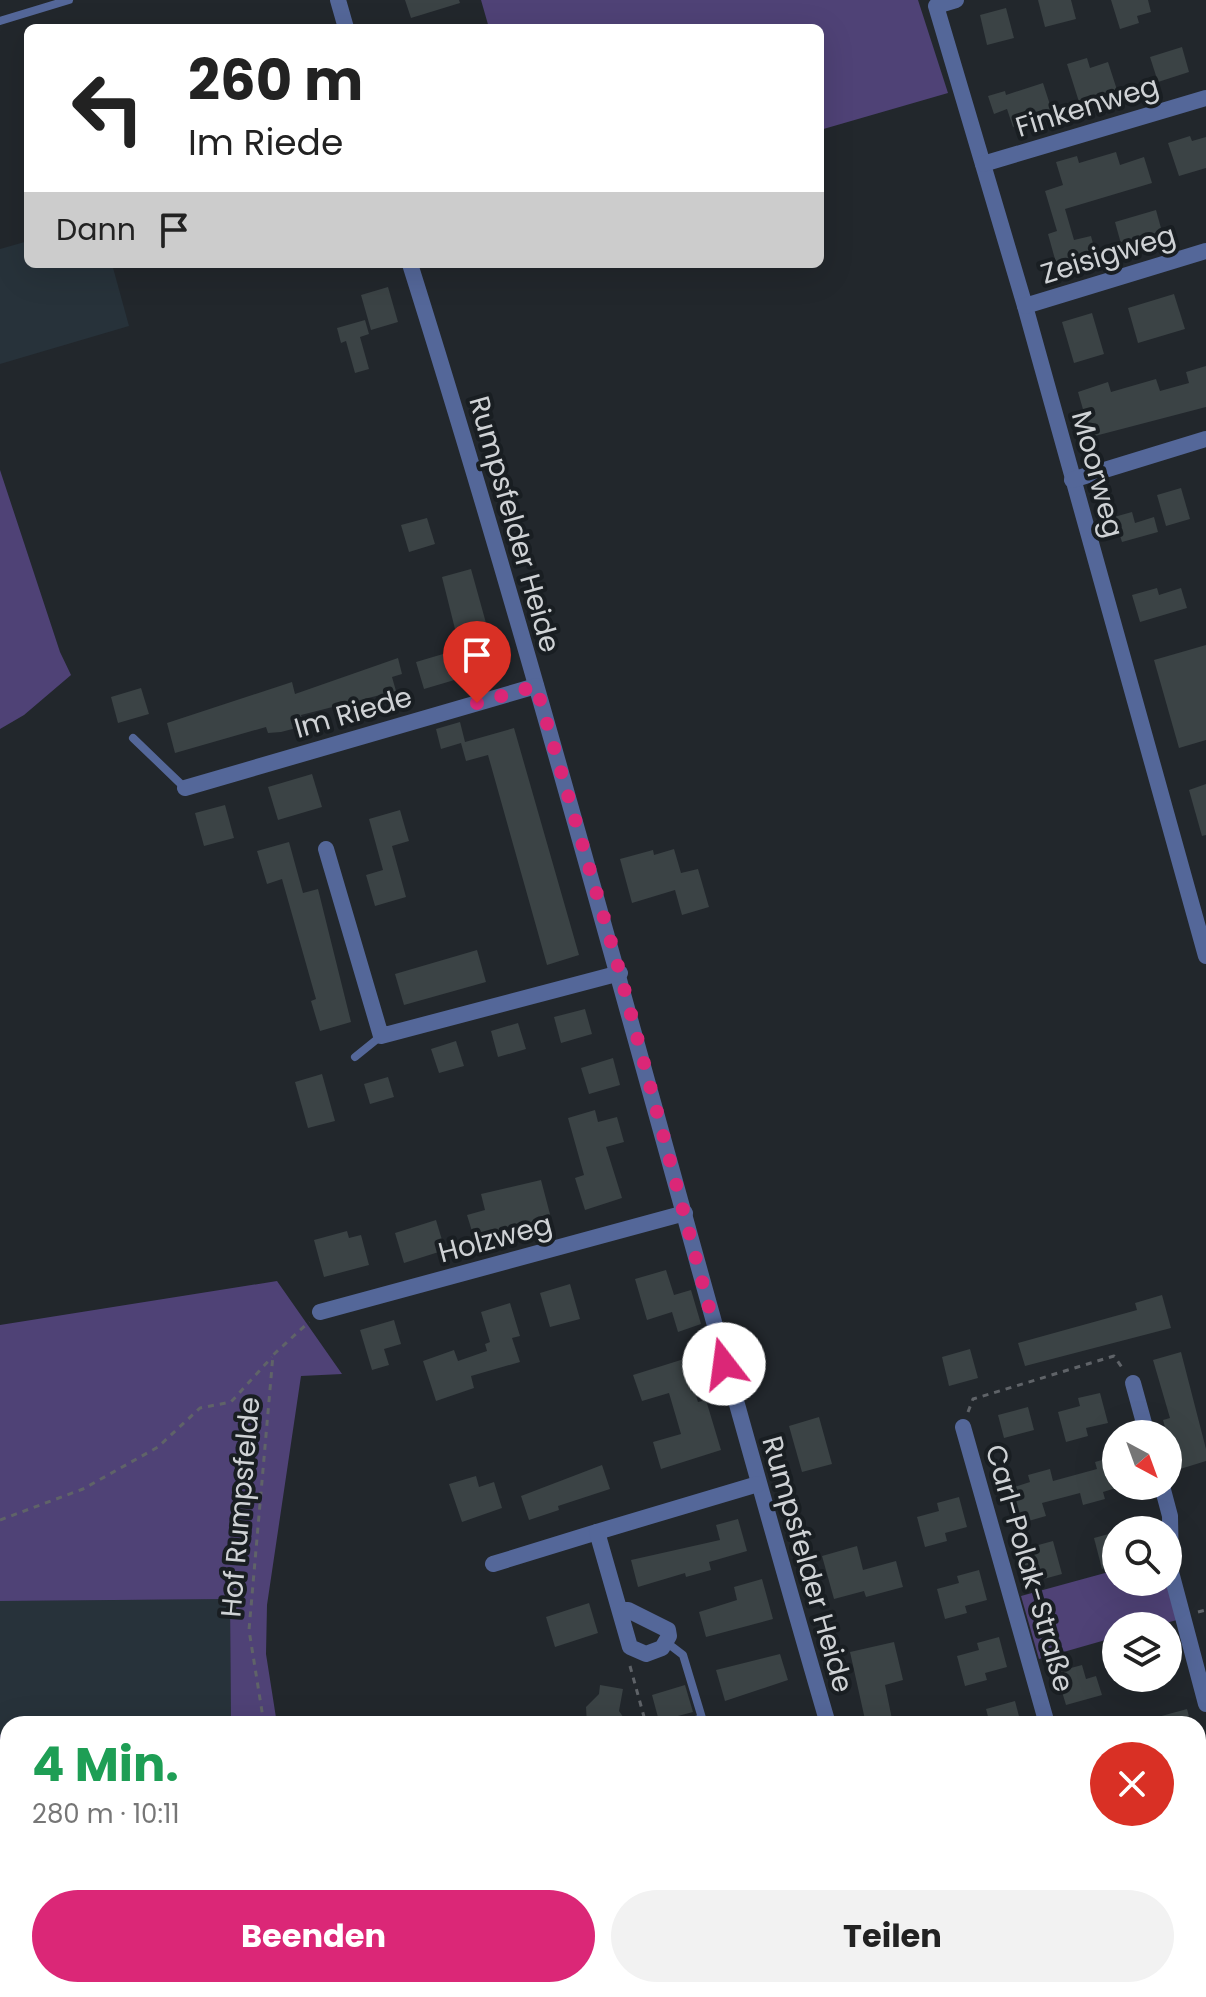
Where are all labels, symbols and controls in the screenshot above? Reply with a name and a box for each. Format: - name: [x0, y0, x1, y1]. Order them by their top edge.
- text: 260 m: [188, 41, 363, 120]
- icon: left: [56, 56, 160, 160]
- street label: Finkenweg: [1011, 66, 1164, 147]
- text: Im Riede: [188, 117, 343, 168]
- text: Dann: [56, 208, 136, 251]
- icon: arrive: [152, 208, 196, 252]
- street label: Zeisigweg: [1036, 215, 1180, 293]
- street label: Rumpsfelder Heide: [459, 391, 570, 657]
- street label: Moorweg: [1062, 406, 1133, 542]
- pin: [443, 621, 511, 703]
- icon: arrive: [455, 633, 499, 677]
- street label: Im Riede: [290, 677, 417, 748]
- street label: Holzweg: [434, 1205, 556, 1272]
- position arrow: [682, 1322, 766, 1406]
- street label: Hof Rumpsfelde: [211, 1395, 270, 1619]
- north arrow: [1102, 1420, 1182, 1500]
- map controls: [1102, 1420, 1182, 1692]
- street label: Rumpsfelder Heide: [752, 1431, 863, 1697]
- street label: Carl-Polak-Straße: [976, 1440, 1083, 1696]
- button: search: [1102, 1516, 1182, 1596]
- button: layers: [1102, 1612, 1182, 1692]
- text: 4 Min.: [32, 1731, 179, 1798]
- button: close: [1090, 1742, 1174, 1826]
- text: 280 m · 10:11: [32, 1796, 180, 1832]
- button: Beenden: [32, 1890, 595, 1982]
- button: Teilen: [611, 1890, 1174, 1982]

